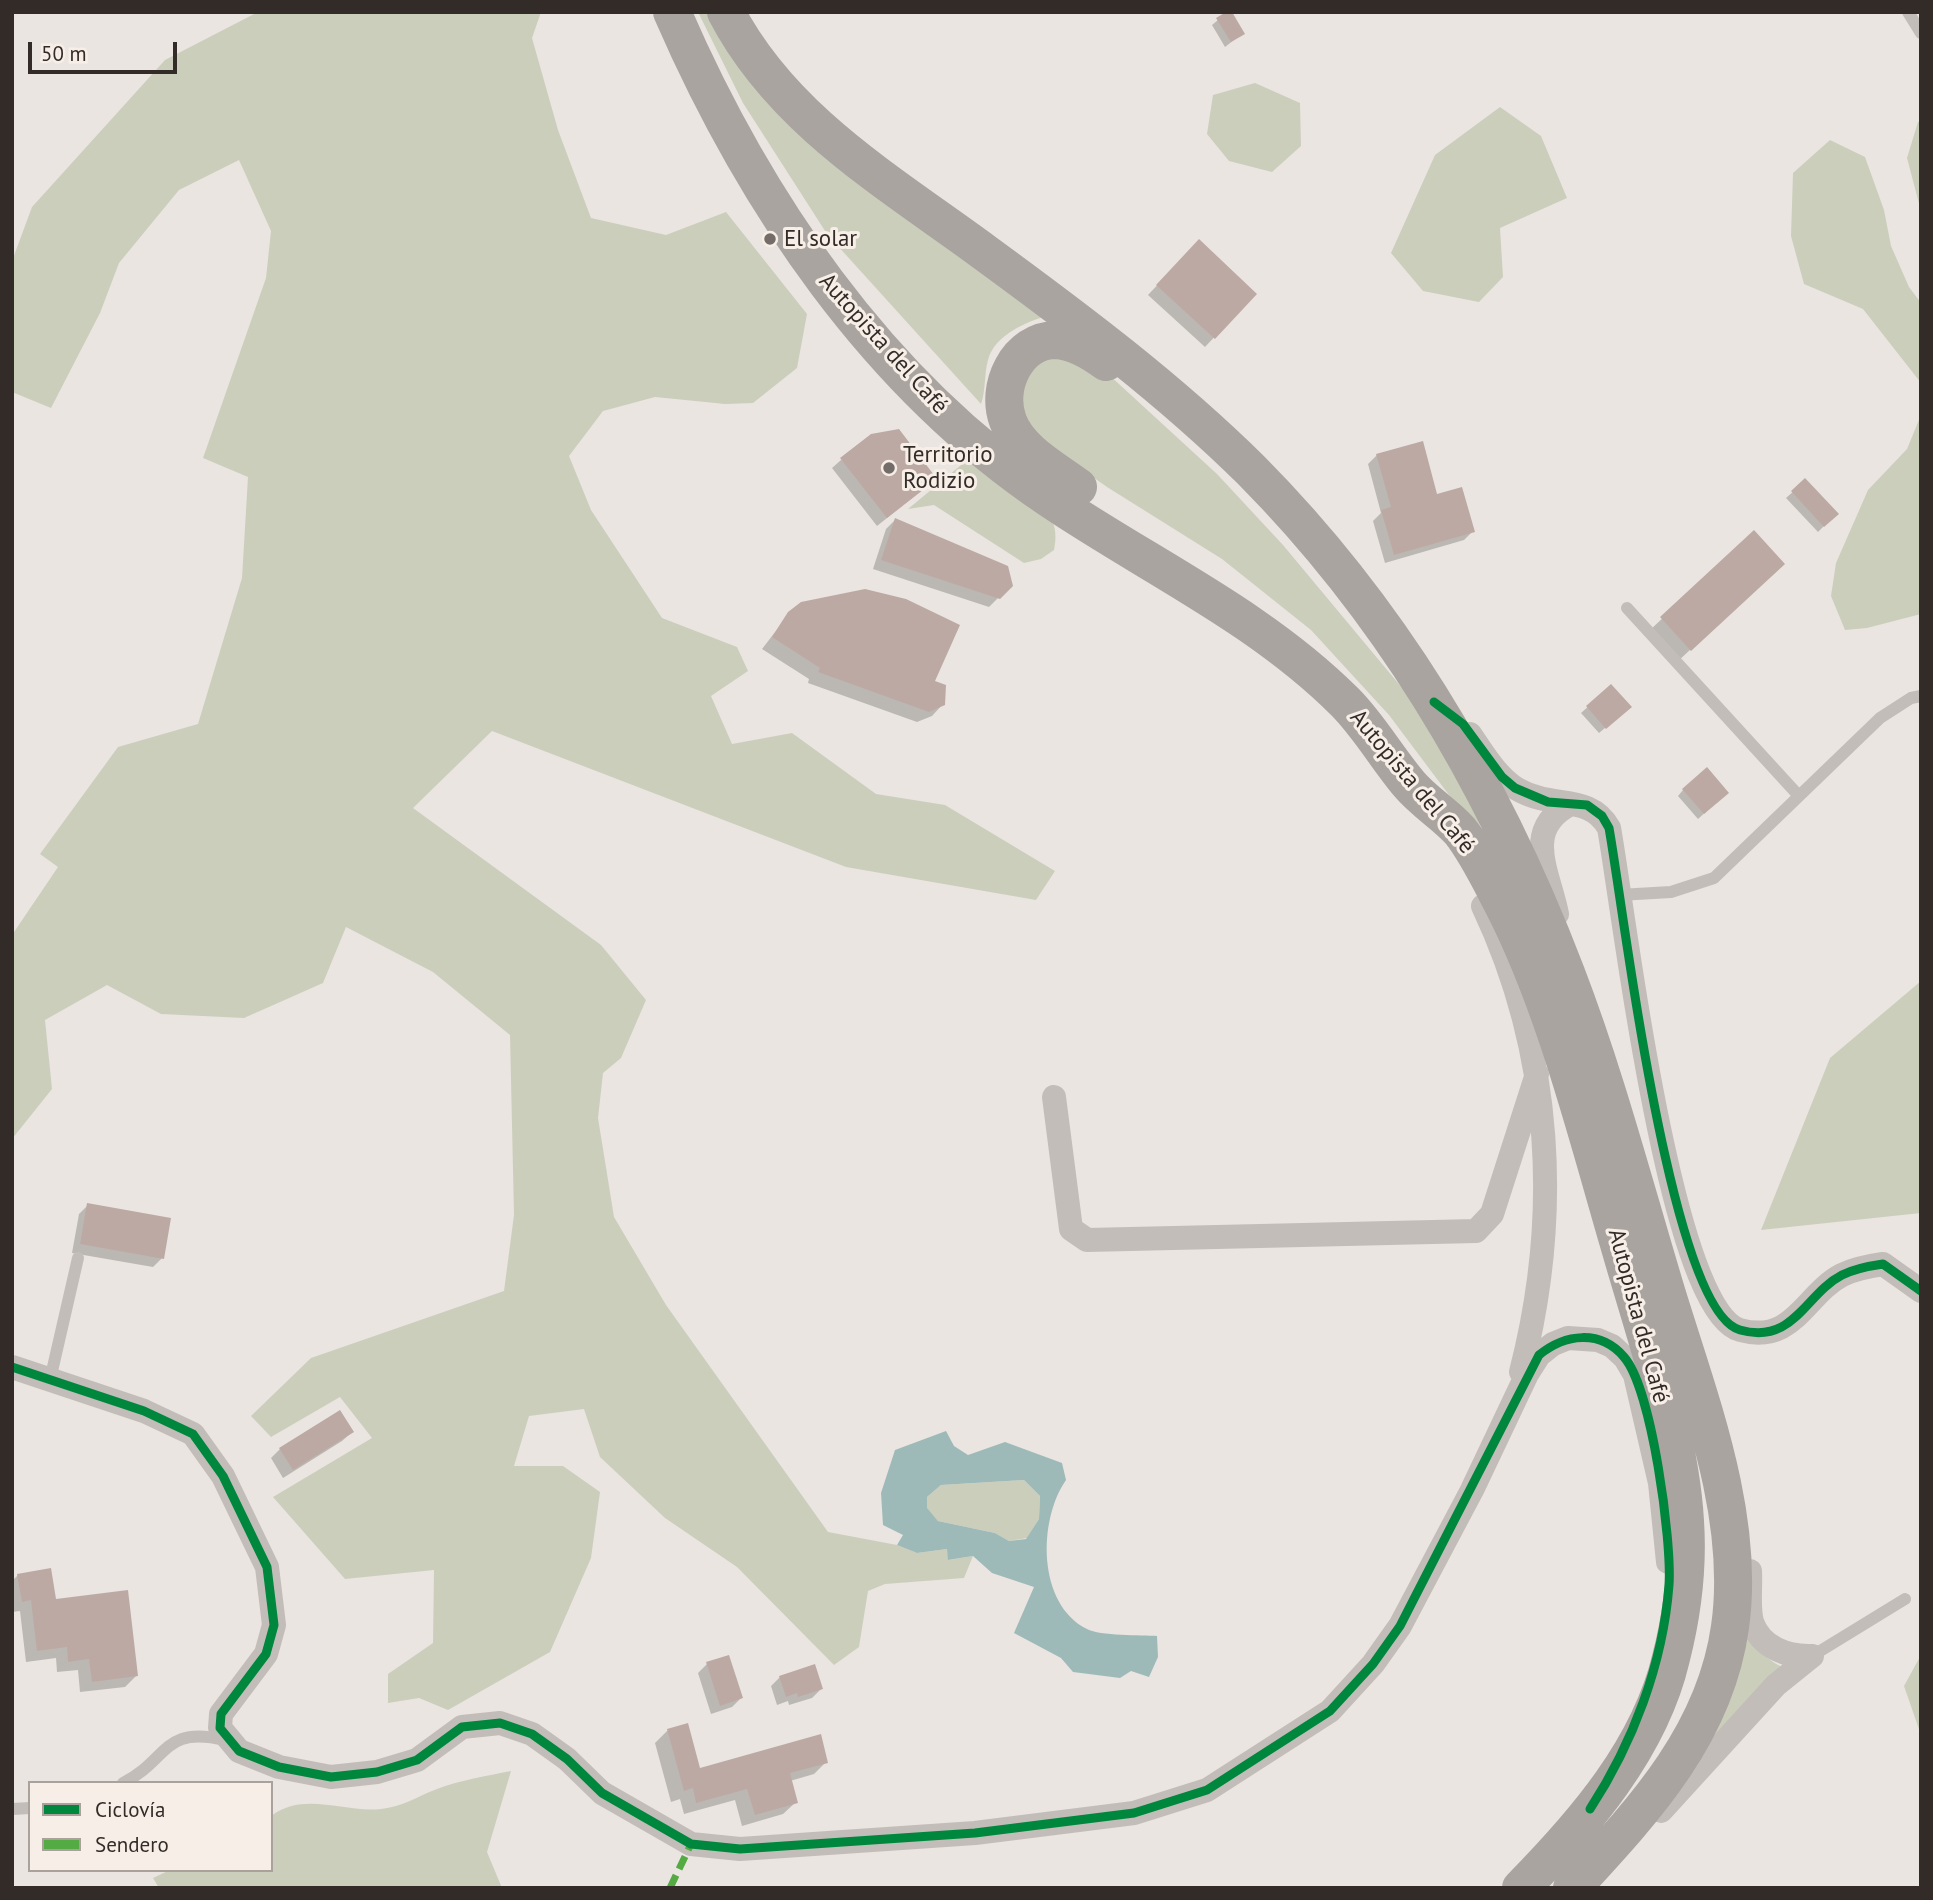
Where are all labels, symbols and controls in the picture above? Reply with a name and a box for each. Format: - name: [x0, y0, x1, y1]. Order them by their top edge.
- scale bar: [32, 28, 180, 72]
- text: 50 m: [41, 40, 87, 67]
- place label: El solar: [784, 225, 857, 253]
- marker: El solar: [762, 231, 778, 247]
- street label: Autopista del Café: [813, 268, 953, 420]
- place label: Territorio Rodizio: [903, 441, 992, 495]
- marker: Territorio Rodizio: [881, 460, 897, 476]
- street label: Autopista del Café: [1344, 704, 1480, 860]
- street label: Autopista del Café: [1601, 1226, 1675, 1406]
- legend: [28, 1781, 273, 1872]
- text: Ciclovía: [95, 1796, 165, 1823]
- text: Sendero: [95, 1831, 169, 1858]

